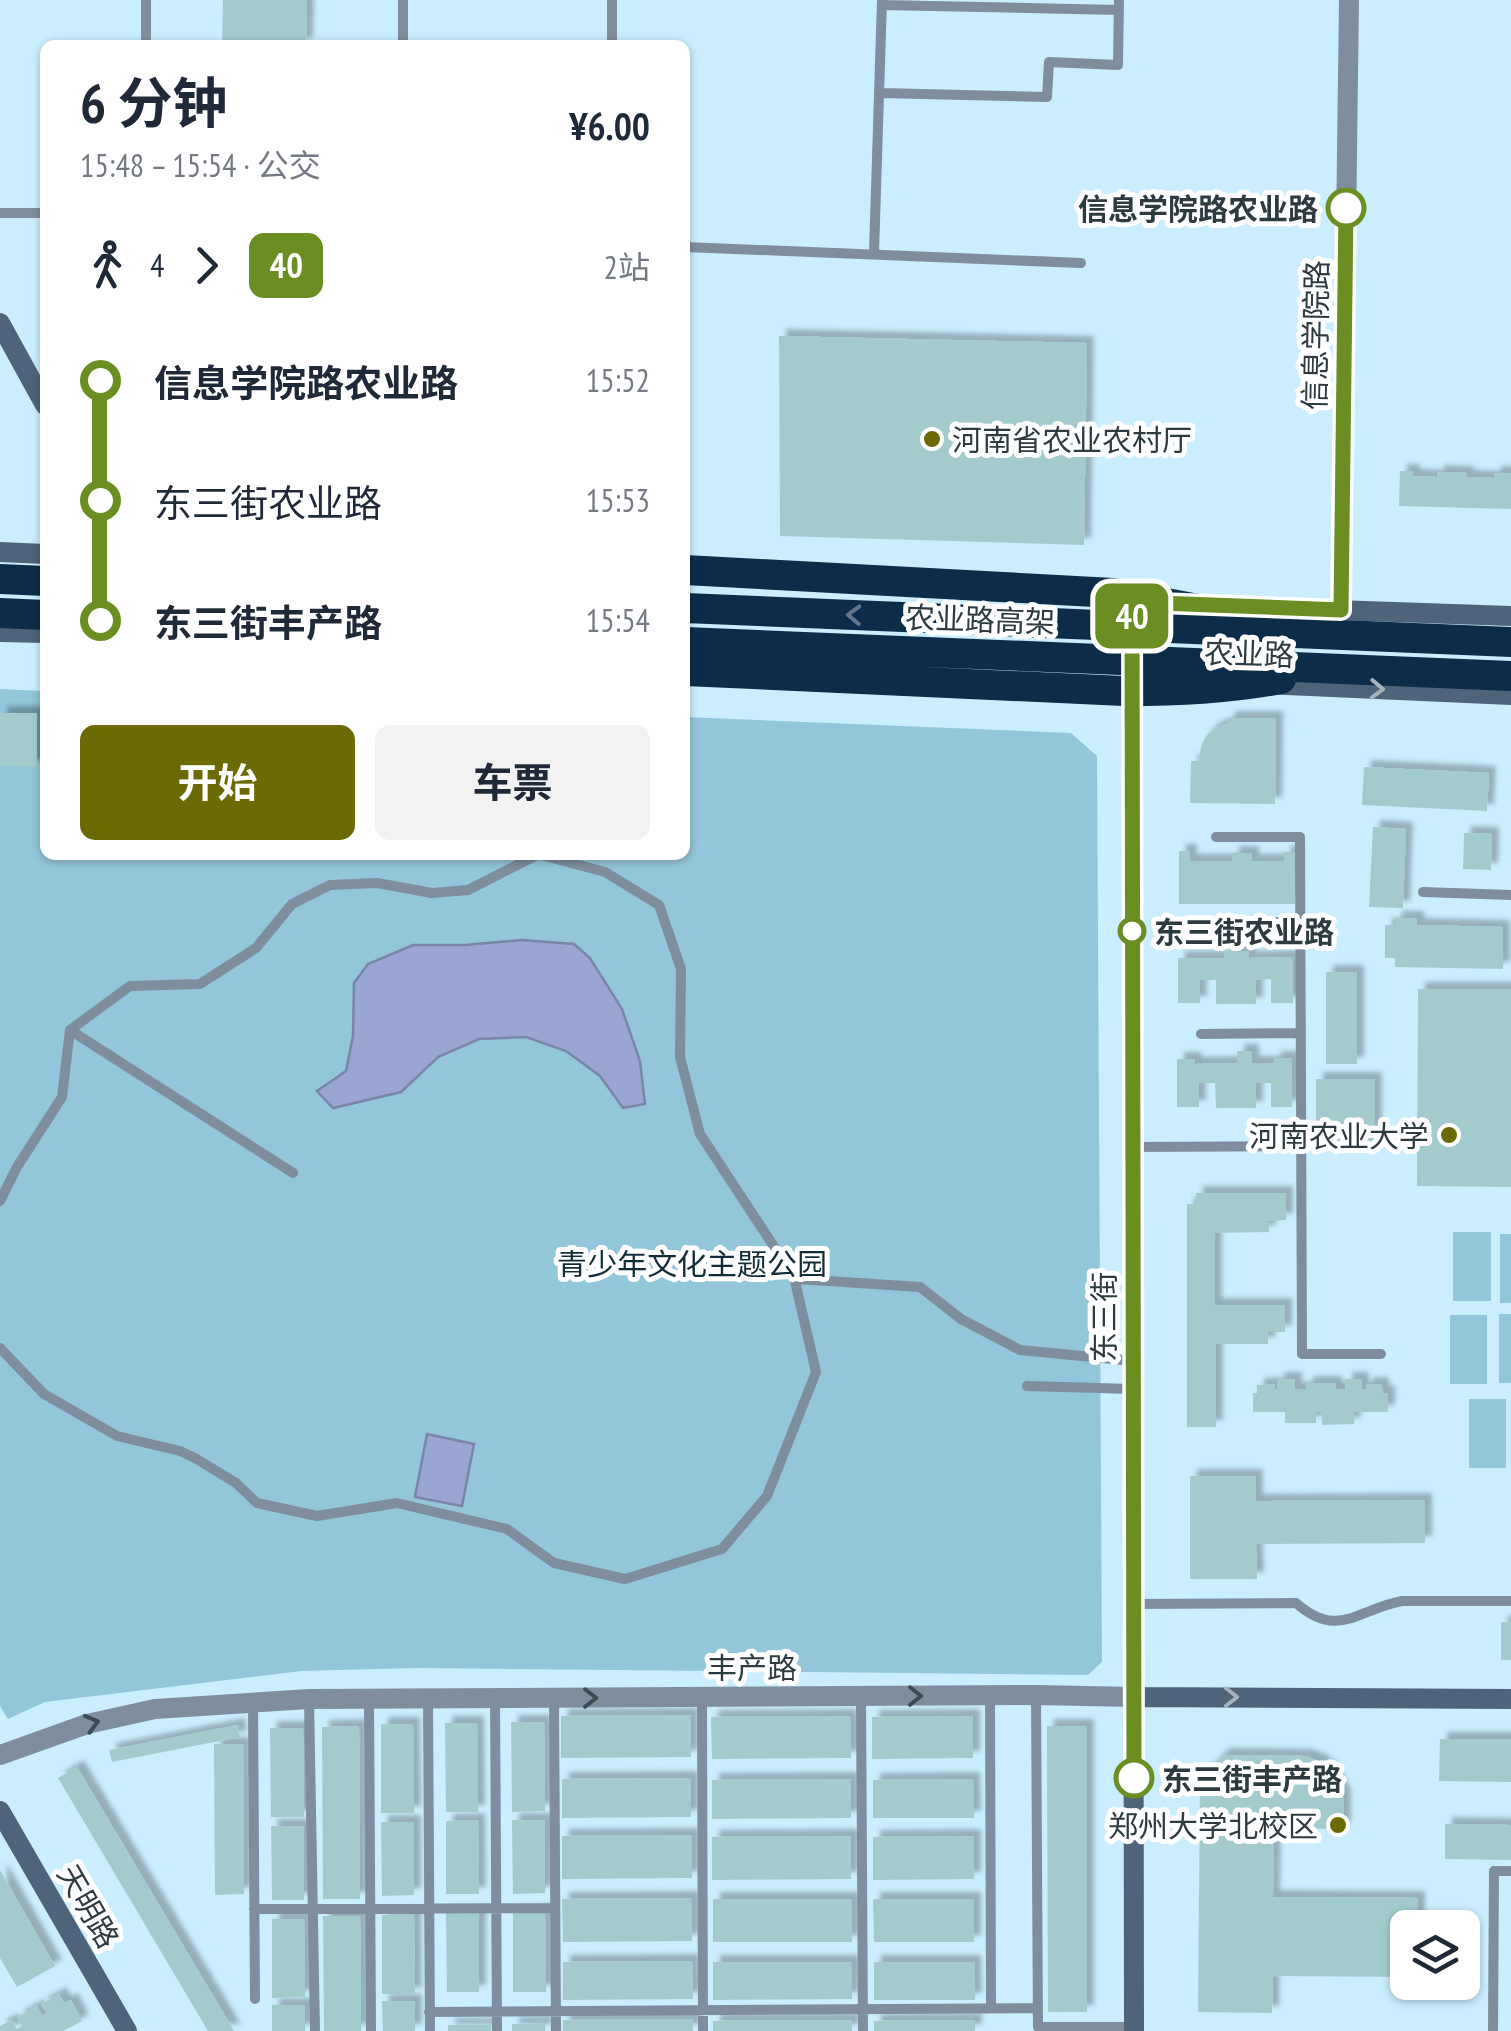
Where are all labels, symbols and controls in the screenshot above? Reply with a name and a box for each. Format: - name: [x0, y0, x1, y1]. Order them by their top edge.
- text: 6 分钟: [80, 67, 228, 138]
- text: ¥6.00: [569, 101, 650, 150]
- text: 15:48 – 15:54 · 公交: [80, 144, 321, 186]
- place label: 信息学院路农业路: [1078, 189, 1318, 228]
- marker: 信息学院路农业路: [1327, 189, 1365, 227]
- icon: walk: [80, 238, 135, 293]
- icon: forward: [179, 238, 234, 293]
- text: 40: [269, 242, 303, 288]
- text: 4: [150, 244, 164, 286]
- text: 2站: [604, 246, 650, 288]
- street label: 信息学院路: [1294, 260, 1336, 410]
- text: 信息学院路农业路: [154, 358, 458, 407]
- text: 15:52: [586, 359, 650, 401]
- place label: 河南省农业农村厅: [952, 420, 1192, 459]
- marker: 河南省农业农村厅: [921, 428, 943, 450]
- text: 东三街农业路: [154, 478, 382, 527]
- text: 15:53: [586, 479, 650, 521]
- line badge: 40: [1087, 584, 1177, 648]
- text: 40: [1115, 593, 1149, 639]
- street label: 农业路高架: [904, 597, 1056, 641]
- text: 东三街丰产路: [154, 598, 382, 647]
- text: 15:54: [586, 599, 650, 641]
- one-way arrow: [846, 604, 862, 625]
- street label: 农业路: [1203, 632, 1295, 674]
- one-way arrow: [1369, 678, 1385, 699]
- button: 开始: [80, 725, 355, 840]
- button: 车票: [375, 725, 650, 840]
- place label: 东三街农业路: [1154, 912, 1334, 951]
- marker: 东三街农业路: [1119, 918, 1145, 944]
- place label: 河南农业大学: [1249, 1116, 1429, 1155]
- marker: 河南农业大学: [1438, 1124, 1460, 1146]
- park label: 青少年文化主题公园: [557, 1244, 827, 1283]
- street label: 东三街: [1084, 1272, 1123, 1362]
- street label: 丰产路: [707, 1648, 797, 1687]
- one-way arrow: [908, 1685, 924, 1706]
- one-way arrow: [583, 1687, 599, 1708]
- one-way arrow: [1224, 1687, 1240, 1708]
- one-way arrow: [83, 1714, 100, 1735]
- marker: 东三街丰产路: [1115, 1759, 1153, 1797]
- place label: 东三街丰产路: [1162, 1759, 1342, 1798]
- place label: 郑州大学北校区: [1108, 1806, 1318, 1845]
- marker: 郑州大学北校区: [1327, 1814, 1349, 1836]
- street label: 天明路: [50, 1857, 128, 1955]
- map controls: [1390, 1910, 1480, 2000]
- button: layers: [1390, 1910, 1480, 2000]

